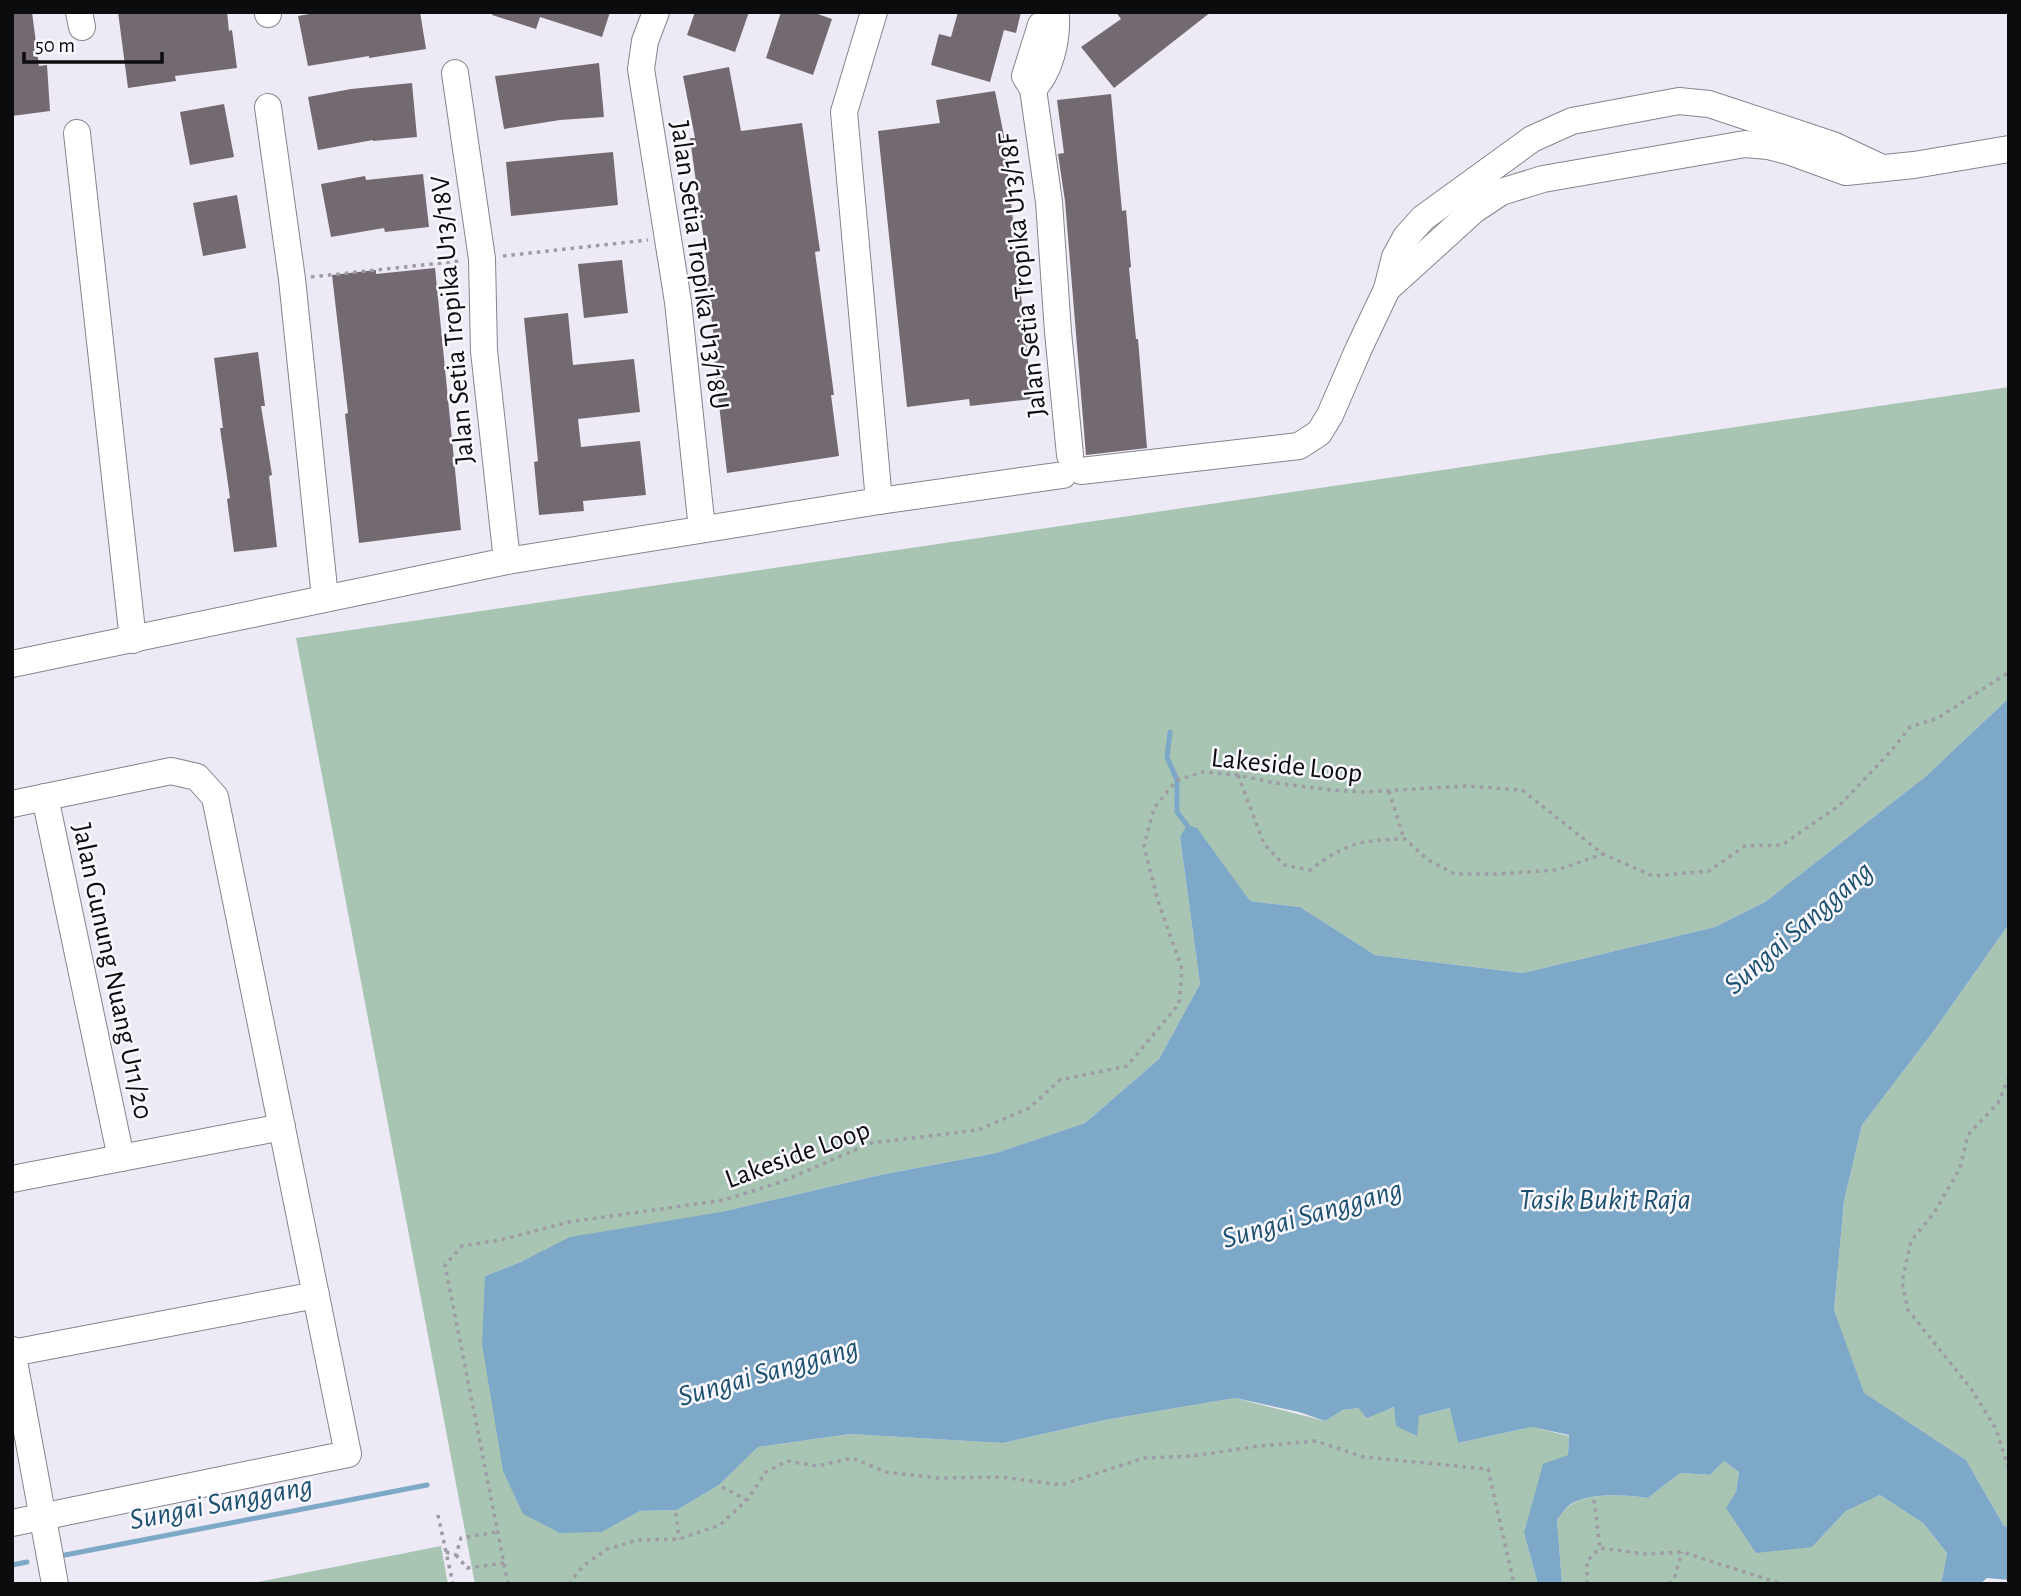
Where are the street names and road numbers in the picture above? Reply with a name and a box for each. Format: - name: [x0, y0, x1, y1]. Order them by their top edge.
- street label: Jalan Setia Tropika U13/18U: [665, 119, 733, 411]
- street label: Jalan Setia Tropika U13/18F: [994, 130, 1052, 418]
- street label: Jalan Setia Tropika U13/18V: [426, 174, 480, 465]
- street label: Lakeside Loop: [1210, 744, 1364, 788]
- street label: Jalan Gunung Nuang U11/20: [67, 821, 157, 1122]
- street label: Lakeside Loop: [721, 1116, 874, 1194]

